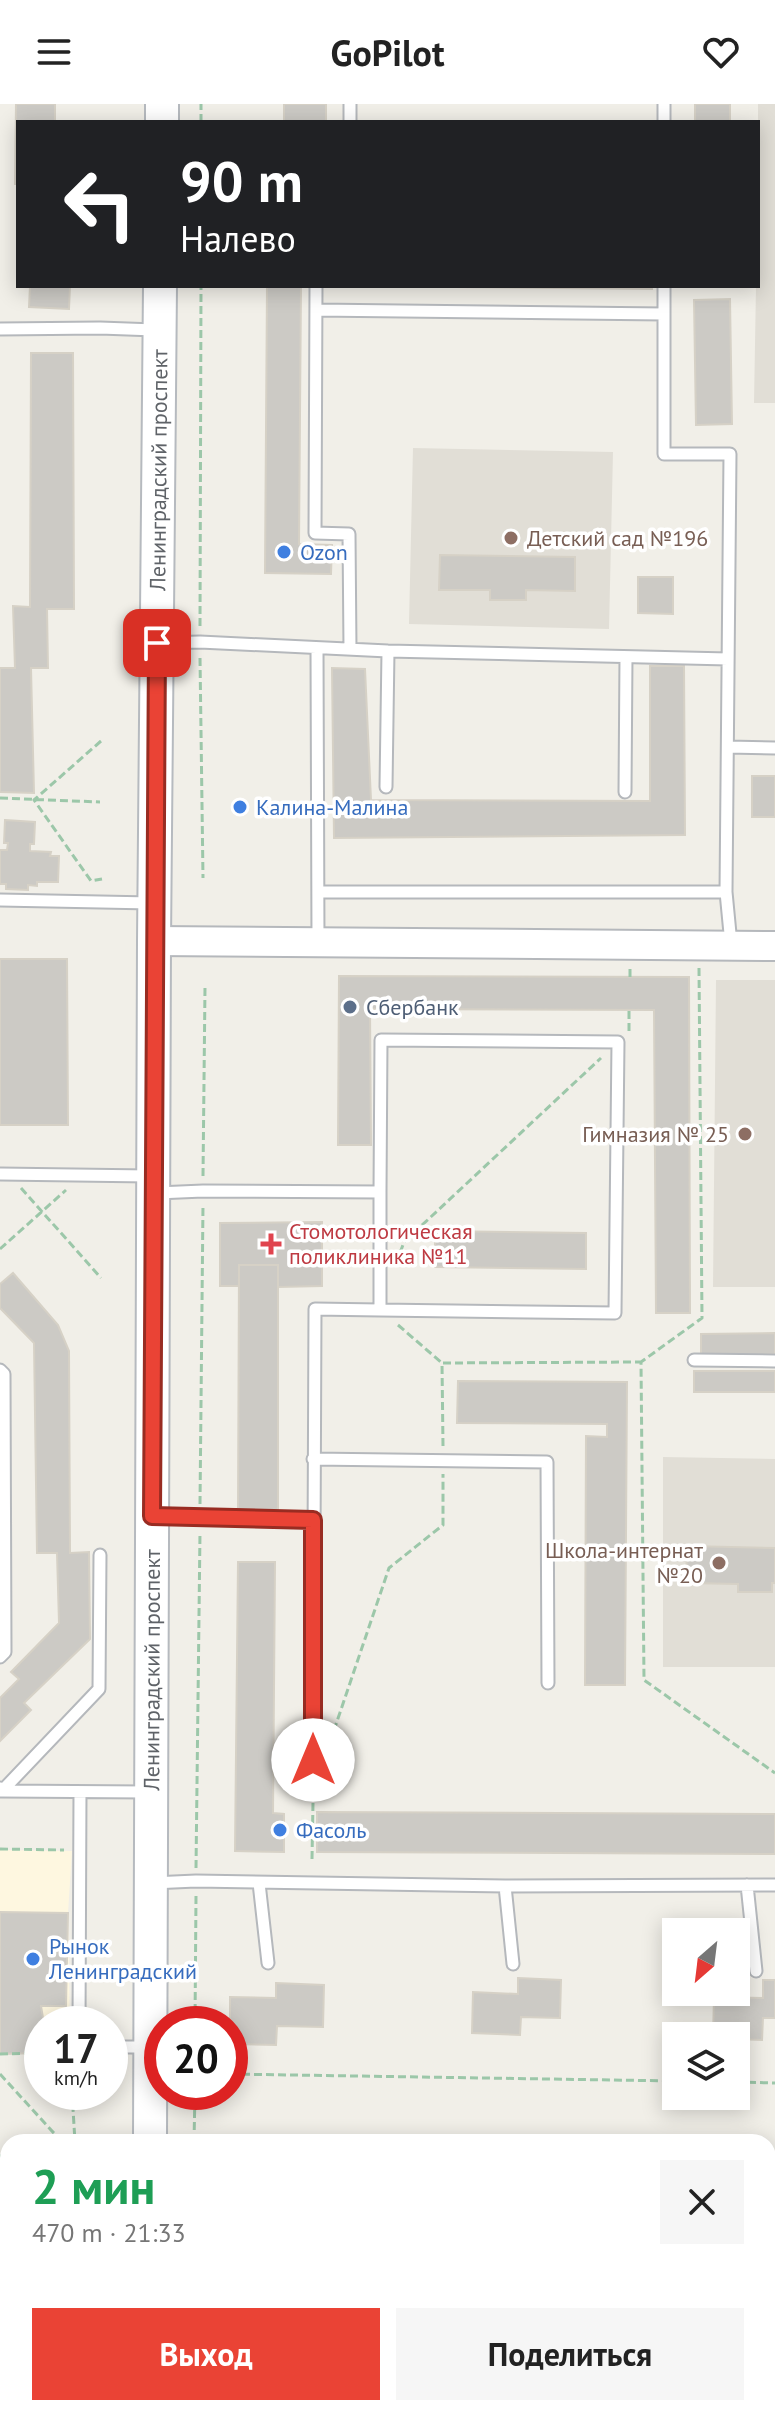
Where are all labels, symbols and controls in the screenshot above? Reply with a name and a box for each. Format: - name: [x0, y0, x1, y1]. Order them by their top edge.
- text: GoPilot: [330, 29, 445, 76]
- icon: menu: [32, 30, 76, 74]
- icon: heart: [699, 30, 743, 74]
- text: 90 m: [180, 145, 303, 217]
- icon: left: [48, 152, 152, 256]
- text: Налево: [180, 215, 296, 262]
- street label: Ленинградский проспект: [143, 349, 173, 592]
- place label: Детский сад №196: [527, 524, 708, 552]
- marker: Детский сад №196: [502, 529, 520, 547]
- place label: Ozon: [300, 538, 348, 566]
- marker: Ozon: [275, 543, 293, 561]
- pin: [123, 609, 191, 677]
- icon: arrive: [135, 621, 179, 665]
- place label: Калина-Малина: [256, 793, 408, 821]
- marker: Калина-Малина: [231, 798, 249, 816]
- place label: Сбербанк: [366, 993, 459, 1021]
- marker: Сбербанк: [341, 998, 359, 1016]
- place label: Гимназия № 25: [582, 1120, 729, 1148]
- marker: Гимназия № 25: [736, 1125, 754, 1143]
- place label: Стомотологическая поликлиника №11: [289, 1217, 473, 1270]
- marker: Стомотологическая поликлиника №11: [260, 1233, 282, 1255]
- place label: Школа-интернат №20: [545, 1536, 703, 1589]
- street label: Ленинградский проспект: [137, 1549, 166, 1792]
- marker: Школа-интернат №20: [710, 1554, 728, 1572]
- position arrow: [271, 1718, 355, 1802]
- place label: Фасоль: [296, 1816, 366, 1844]
- marker: Фасоль: [271, 1821, 289, 1839]
- north arrow: [662, 1918, 750, 2006]
- map controls: [662, 1918, 750, 2110]
- place label: Рынок Ленинградский: [48, 1932, 197, 1985]
- marker: Рынок Ленинградский: [24, 1950, 42, 1968]
- speed limit sign: 20: [144, 2006, 248, 2110]
- text: 17: [53, 2022, 99, 2074]
- button: layers: [662, 2022, 750, 2110]
- text: km/h: [54, 2065, 98, 2091]
- text: 2 мин: [32, 2155, 155, 2217]
- button: close: [660, 2160, 744, 2244]
- text: 470 m · 21:33: [32, 2216, 186, 2249]
- button: Выход: [32, 2308, 380, 2400]
- button: Поделиться: [396, 2308, 744, 2400]

